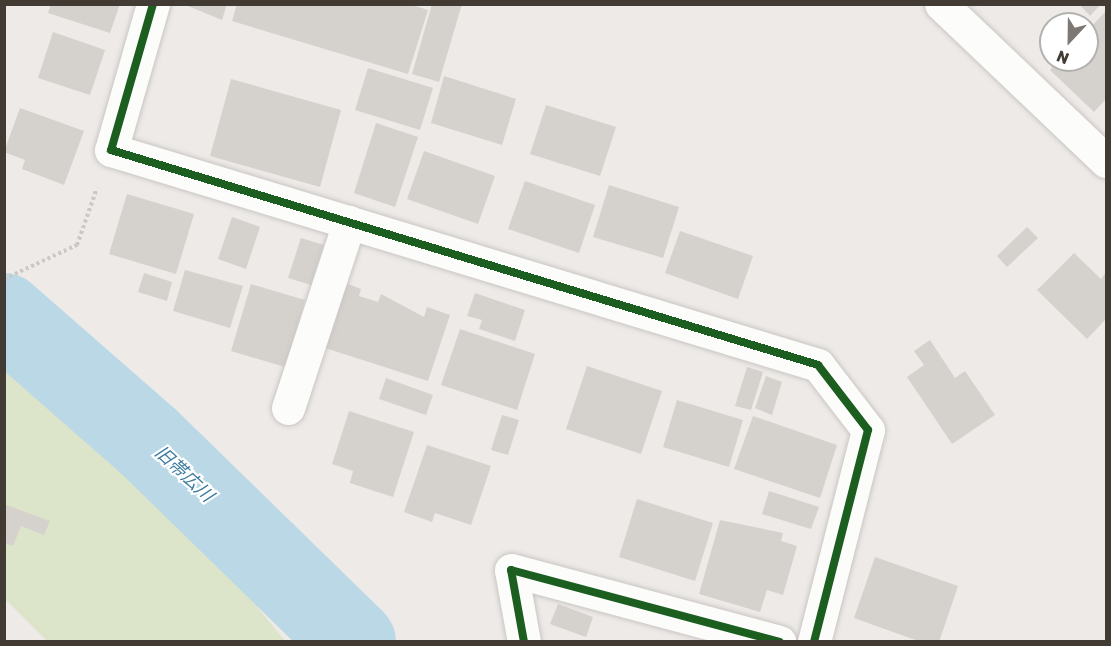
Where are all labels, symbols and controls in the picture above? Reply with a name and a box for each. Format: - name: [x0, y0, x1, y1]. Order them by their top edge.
- north arrow: [1039, 12, 1099, 72]
- text: N: [1054, 46, 1072, 68]
- water label: 旧帯広川: [150, 442, 218, 506]

